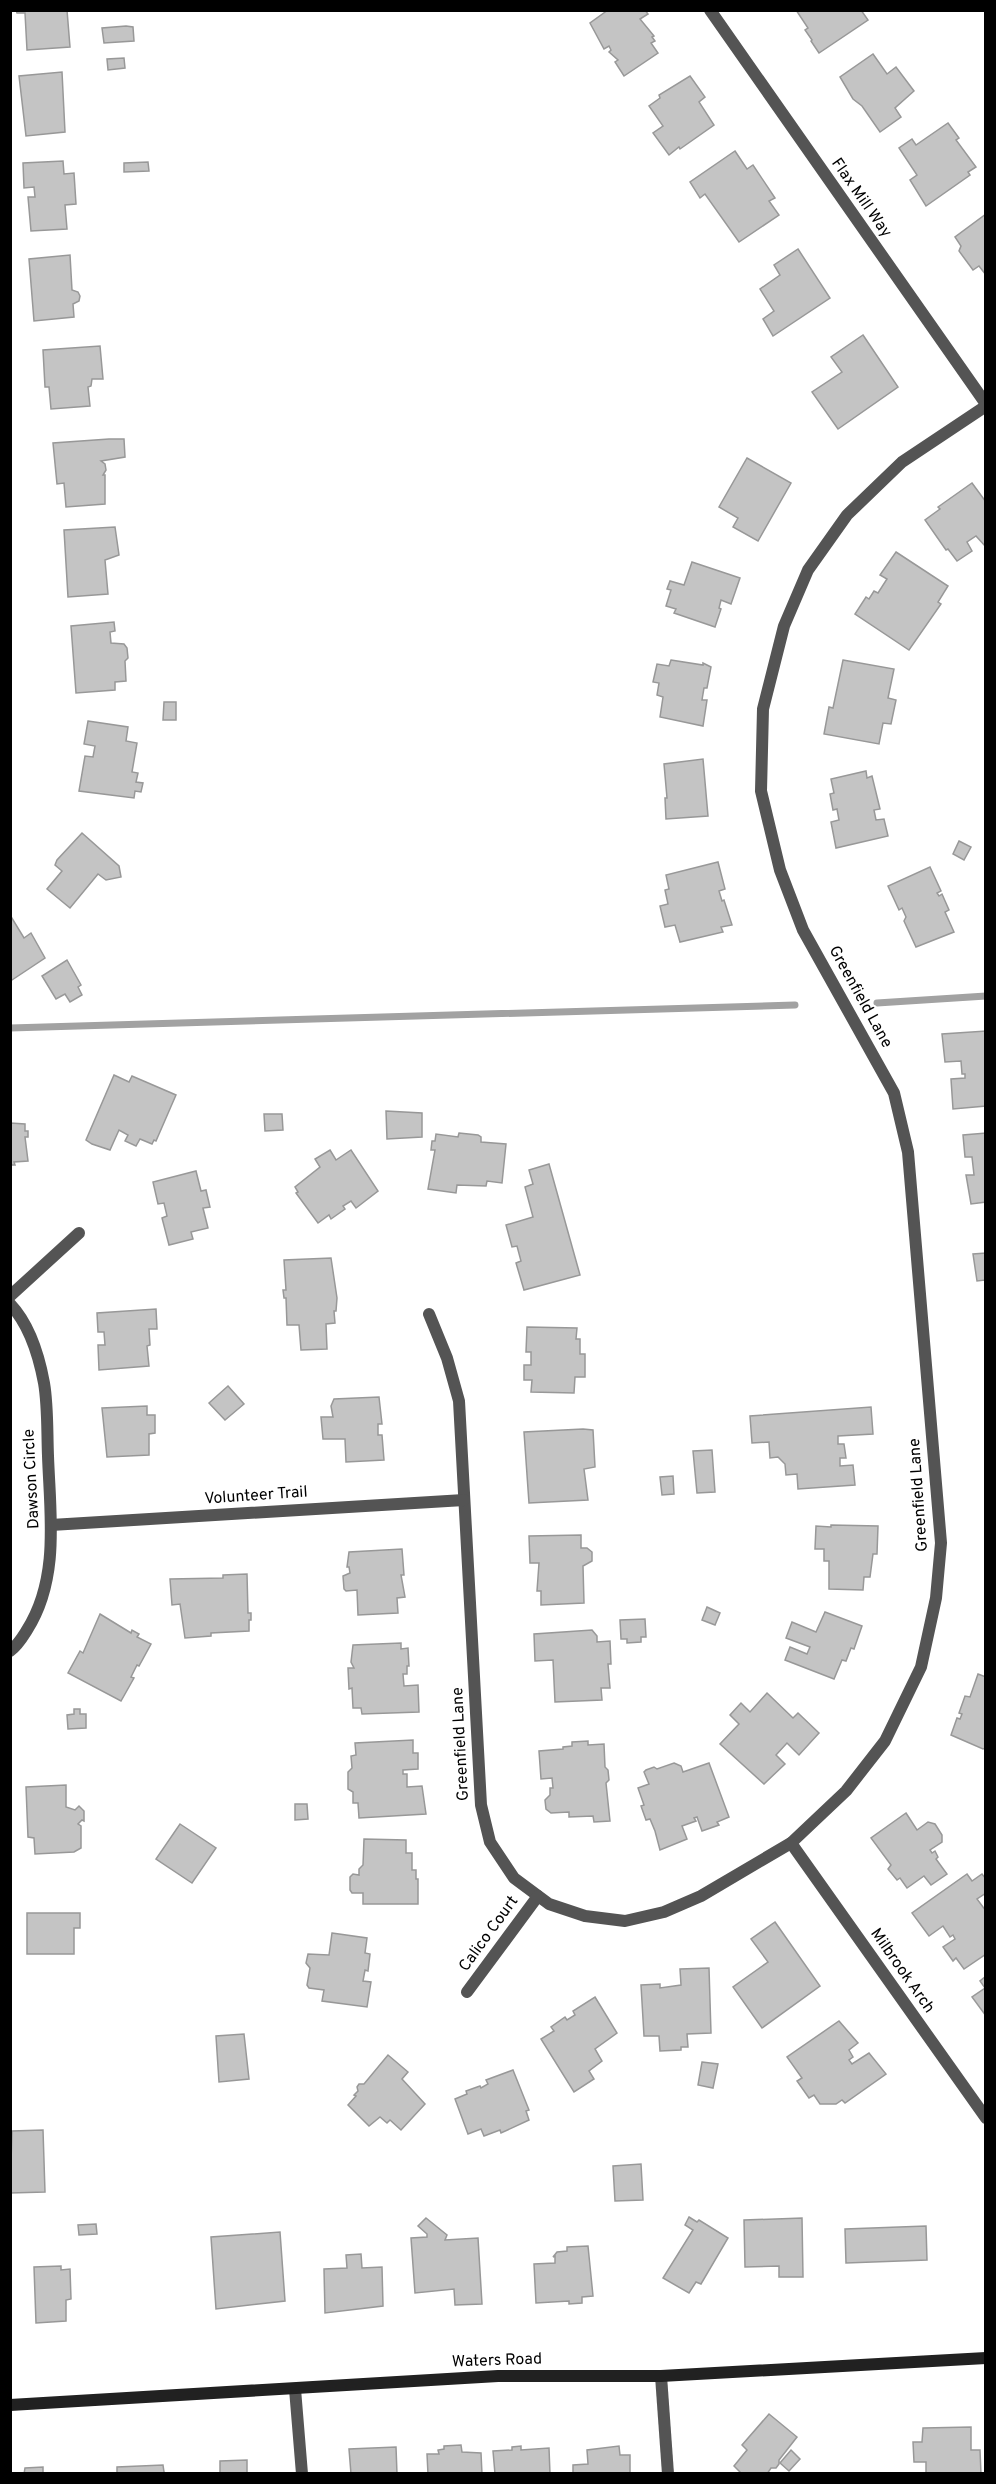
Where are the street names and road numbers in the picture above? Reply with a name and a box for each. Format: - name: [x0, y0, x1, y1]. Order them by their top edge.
- street label: Flax Mill Way: [826, 154, 896, 242]
- street label: Greenfield Lane: [824, 942, 896, 1052]
- street label: Dawson Circle: [19, 1428, 45, 1530]
- street label: Greenfield Lane: [905, 1438, 933, 1552]
- street label: Volunteer Trail: [204, 1482, 308, 1510]
- street label: Greenfield Lane: [448, 1687, 474, 1801]
- street label: Calico Court: [455, 1892, 523, 1976]
- street label: Milbrook Arch: [865, 1925, 939, 2017]
- street label: Waters Road: [452, 2349, 542, 2373]

